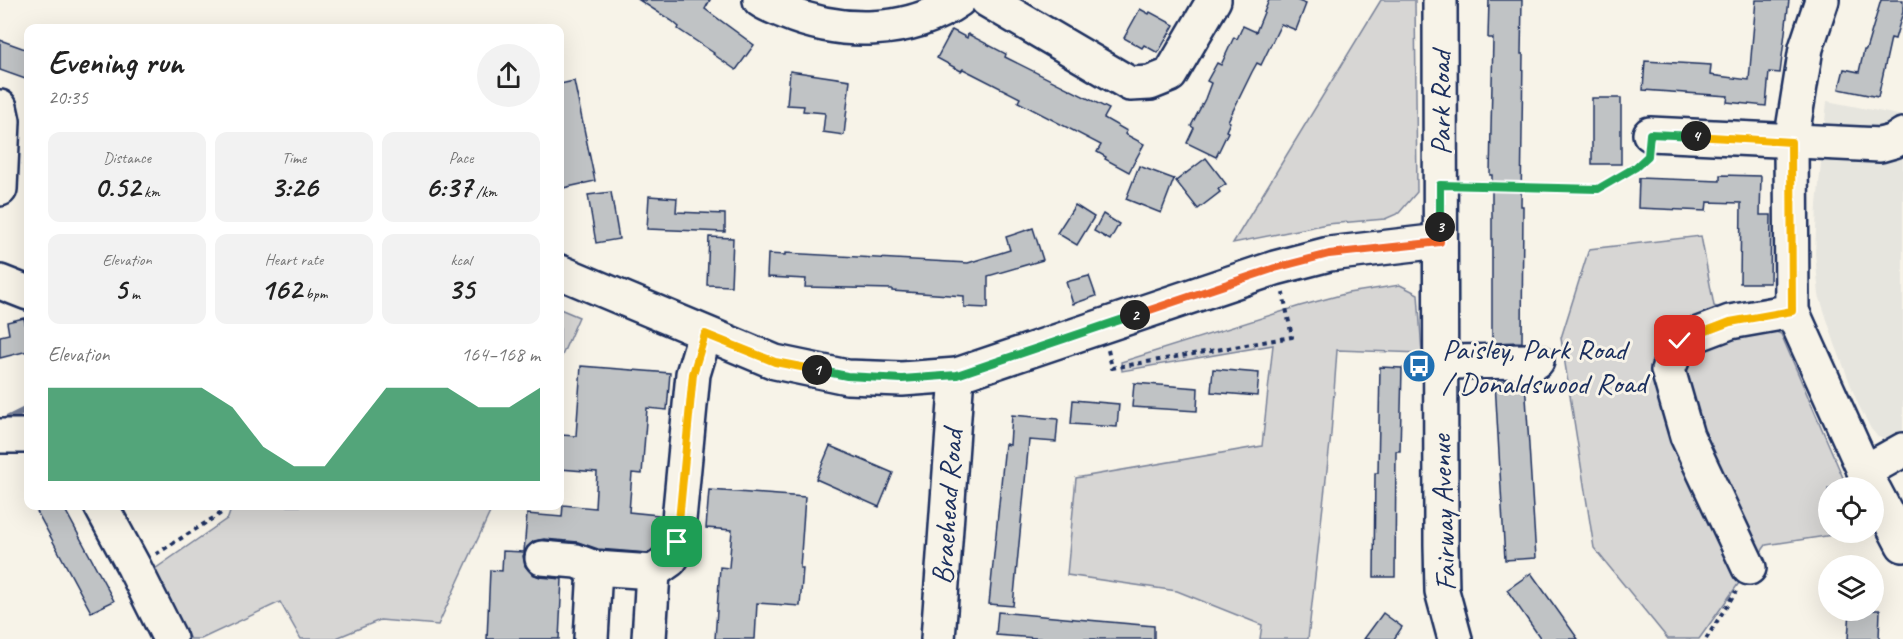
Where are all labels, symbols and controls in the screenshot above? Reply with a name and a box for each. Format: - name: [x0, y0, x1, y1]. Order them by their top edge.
- text: Evening run: [48, 41, 183, 83]
- button: share: [477, 44, 540, 107]
- street label: Park Road: [1421, 47, 1459, 155]
- text: 20:35: [48, 85, 88, 110]
- pin: 4: [1681, 121, 1711, 151]
- text: 4: [1692, 126, 1700, 146]
- text: Distance: [103, 148, 151, 168]
- text: Time: [282, 148, 306, 168]
- text: Pace: [449, 148, 473, 168]
- text: 0.52: [94, 168, 140, 206]
- text: 3:26: [270, 168, 318, 206]
- text: 6:37: [425, 168, 472, 206]
- text: km: [140, 182, 160, 202]
- text: /km: [472, 182, 497, 202]
- pin: 3: [1425, 212, 1455, 242]
- text: 3: [1436, 217, 1444, 237]
- text: Elevation: [102, 250, 152, 270]
- text: Heart rate: [265, 250, 323, 270]
- text: kcal: [450, 250, 472, 270]
- text: 5: [114, 270, 127, 308]
- text: 162: [261, 270, 302, 308]
- text: 35: [448, 270, 474, 308]
- text: m: [127, 284, 140, 304]
- text: bpm: [302, 284, 327, 304]
- pin: 2: [1120, 300, 1150, 330]
- text: 2: [1131, 305, 1139, 325]
- pin: [1654, 315, 1705, 366]
- icon: check: [1663, 324, 1696, 357]
- place label: Paisley, Park Road / Donaldswood Road: [1442, 330, 1650, 402]
- text: Elevation: [48, 342, 110, 367]
- text: 164–168 m: [461, 342, 540, 367]
- bus stop icon: Paisley, Park Road / Donaldswood Road: [1401, 348, 1437, 384]
- pin: 1: [802, 355, 832, 385]
- text: 1: [813, 360, 821, 380]
- street label: Braehead Road: [923, 424, 972, 586]
- street label: Fairway Avenue: [1421, 432, 1465, 592]
- map controls: [1818, 477, 1884, 621]
- button: locate: [1818, 477, 1884, 543]
- pin: [651, 516, 702, 567]
- icon: arrive: [660, 525, 693, 558]
- button: layers: [1818, 555, 1884, 621]

